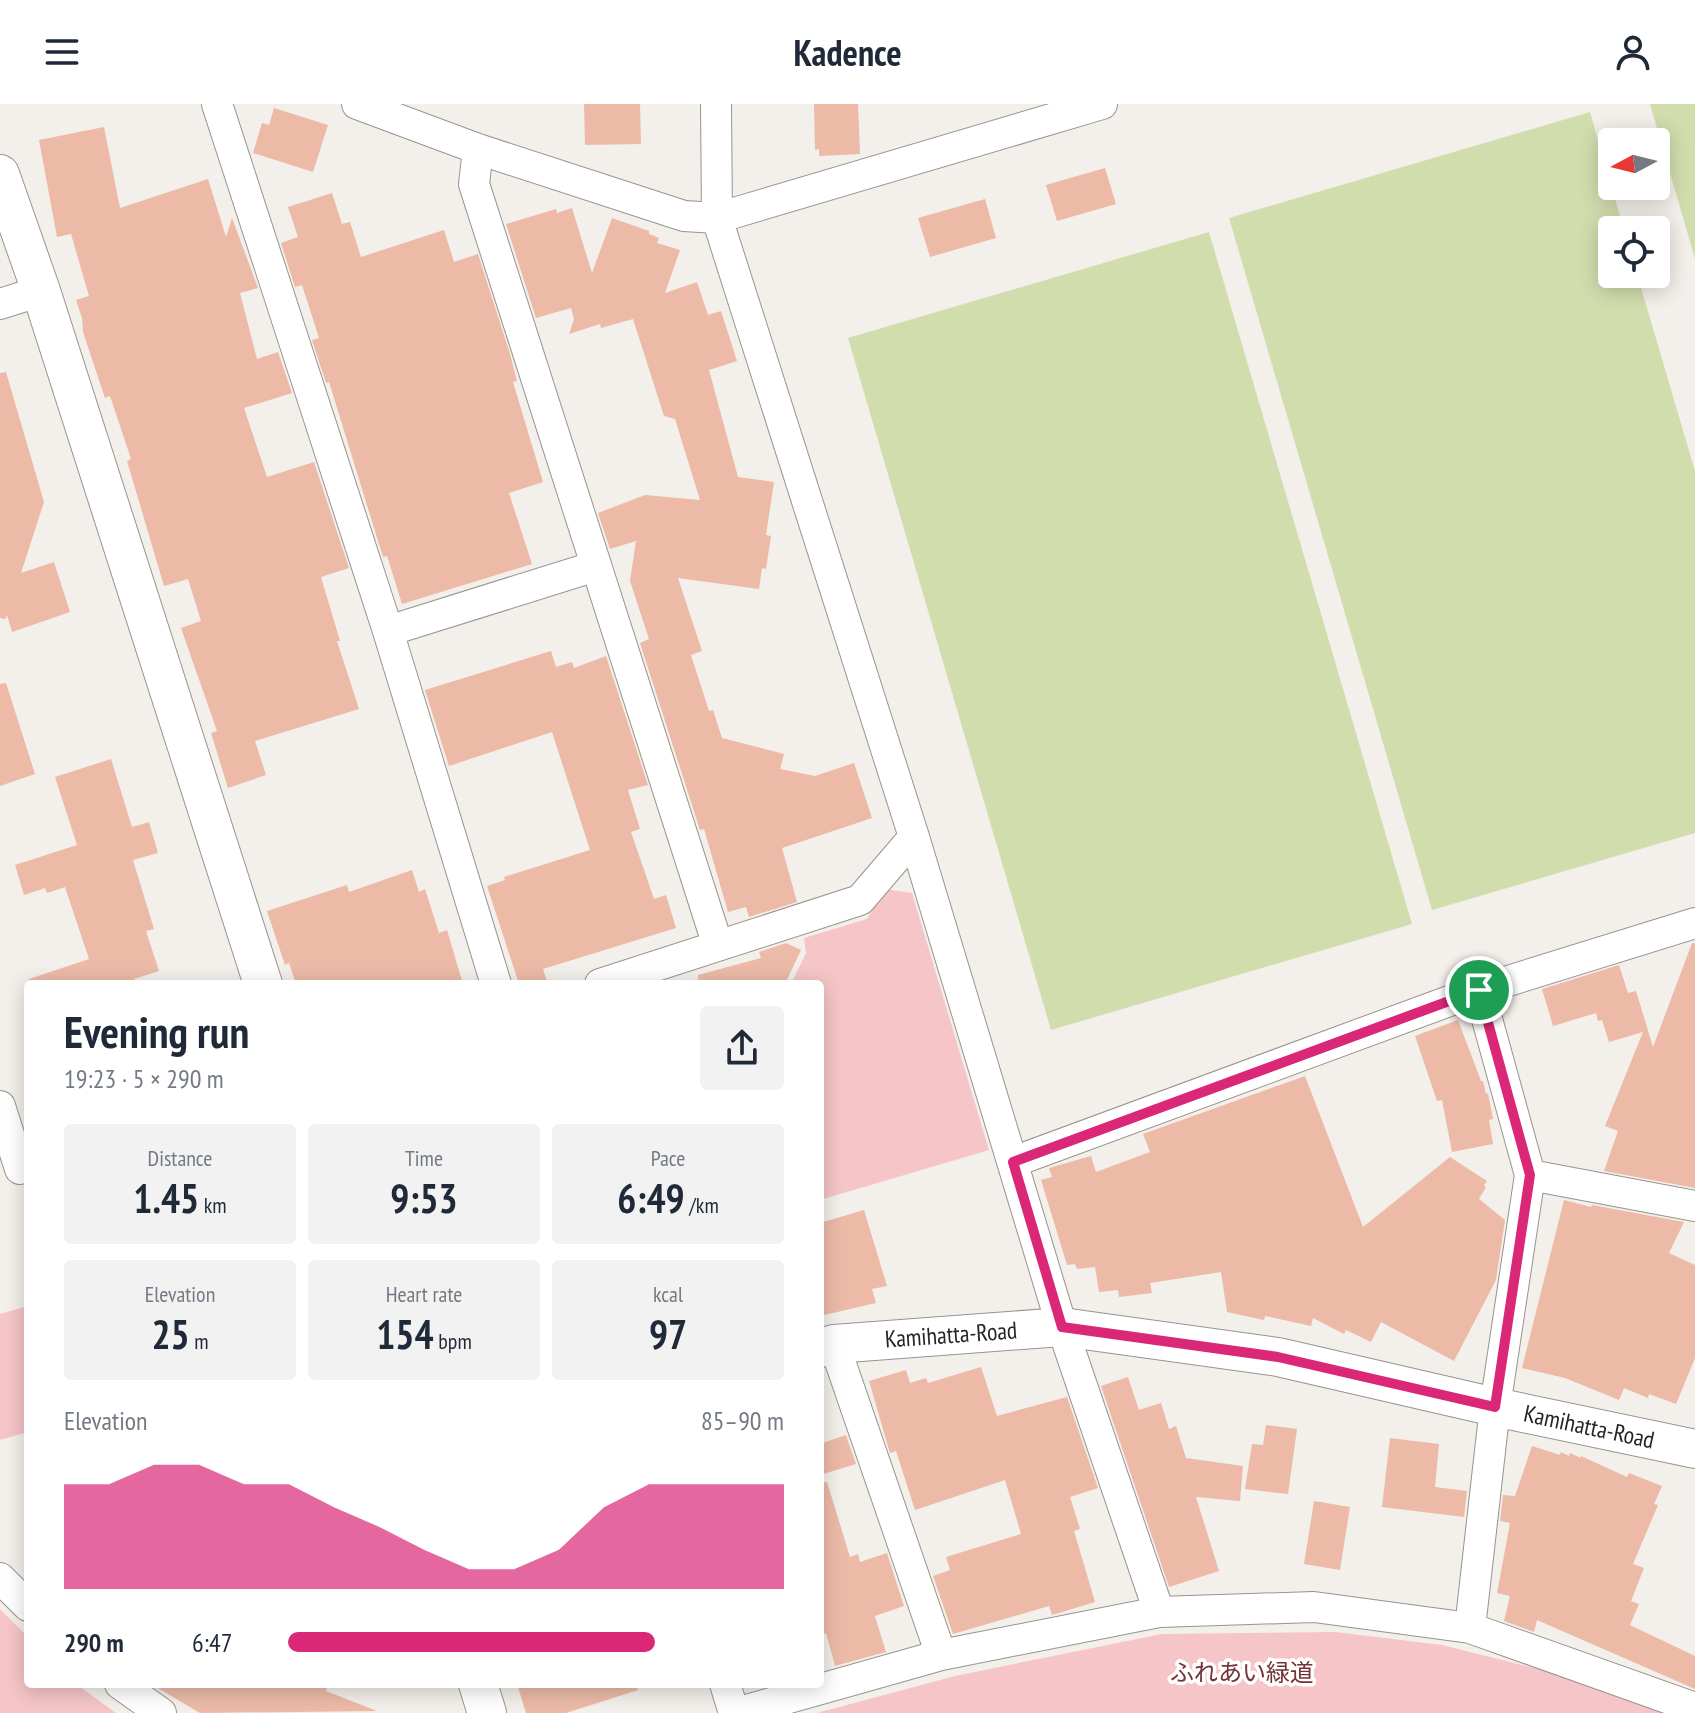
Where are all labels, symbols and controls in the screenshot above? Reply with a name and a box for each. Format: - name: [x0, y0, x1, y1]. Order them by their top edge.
- text: Kadence: [793, 29, 902, 76]
- icon: menu: [40, 30, 84, 74]
- icon: person: [1611, 30, 1655, 74]
- north arrow: [1598, 128, 1670, 200]
- map controls: [1598, 128, 1670, 288]
- button: locate: [1598, 216, 1670, 288]
- pin: [1445, 956, 1513, 1024]
- icon: arrive: [1457, 968, 1501, 1012]
- text: Evening run: [64, 1003, 249, 1060]
- button: share: [700, 1006, 784, 1090]
- text: 19:23 · 5 × 290 m: [64, 1062, 224, 1095]
- text: Distance: [148, 1144, 212, 1172]
- text: Time: [405, 1144, 443, 1172]
- text: Pace: [651, 1144, 685, 1172]
- text: 1.45: [133, 1172, 199, 1224]
- text: 9:53: [390, 1172, 458, 1224]
- text: 6:49: [617, 1172, 685, 1224]
- text: km: [199, 1191, 227, 1219]
- text: /km: [685, 1191, 719, 1219]
- text: Elevation: [145, 1280, 215, 1308]
- text: Heart rate: [386, 1280, 462, 1308]
- text: kcal: [653, 1280, 683, 1308]
- text: 25: [151, 1308, 190, 1360]
- text: 154: [376, 1308, 434, 1360]
- text: 97: [649, 1308, 687, 1360]
- street label: Kamihatta-Road: [884, 1314, 1018, 1355]
- text: m: [190, 1327, 209, 1355]
- text: bpm: [434, 1327, 472, 1355]
- street label: Kamihatta-Road: [1521, 1398, 1657, 1455]
- text: Elevation: [64, 1404, 147, 1437]
- text: 85–90 m: [701, 1404, 784, 1437]
- text: 290 m: [64, 1626, 124, 1659]
- text: 6:47: [192, 1626, 232, 1659]
- park label: ふれあい緑道: [1170, 1657, 1314, 1688]

